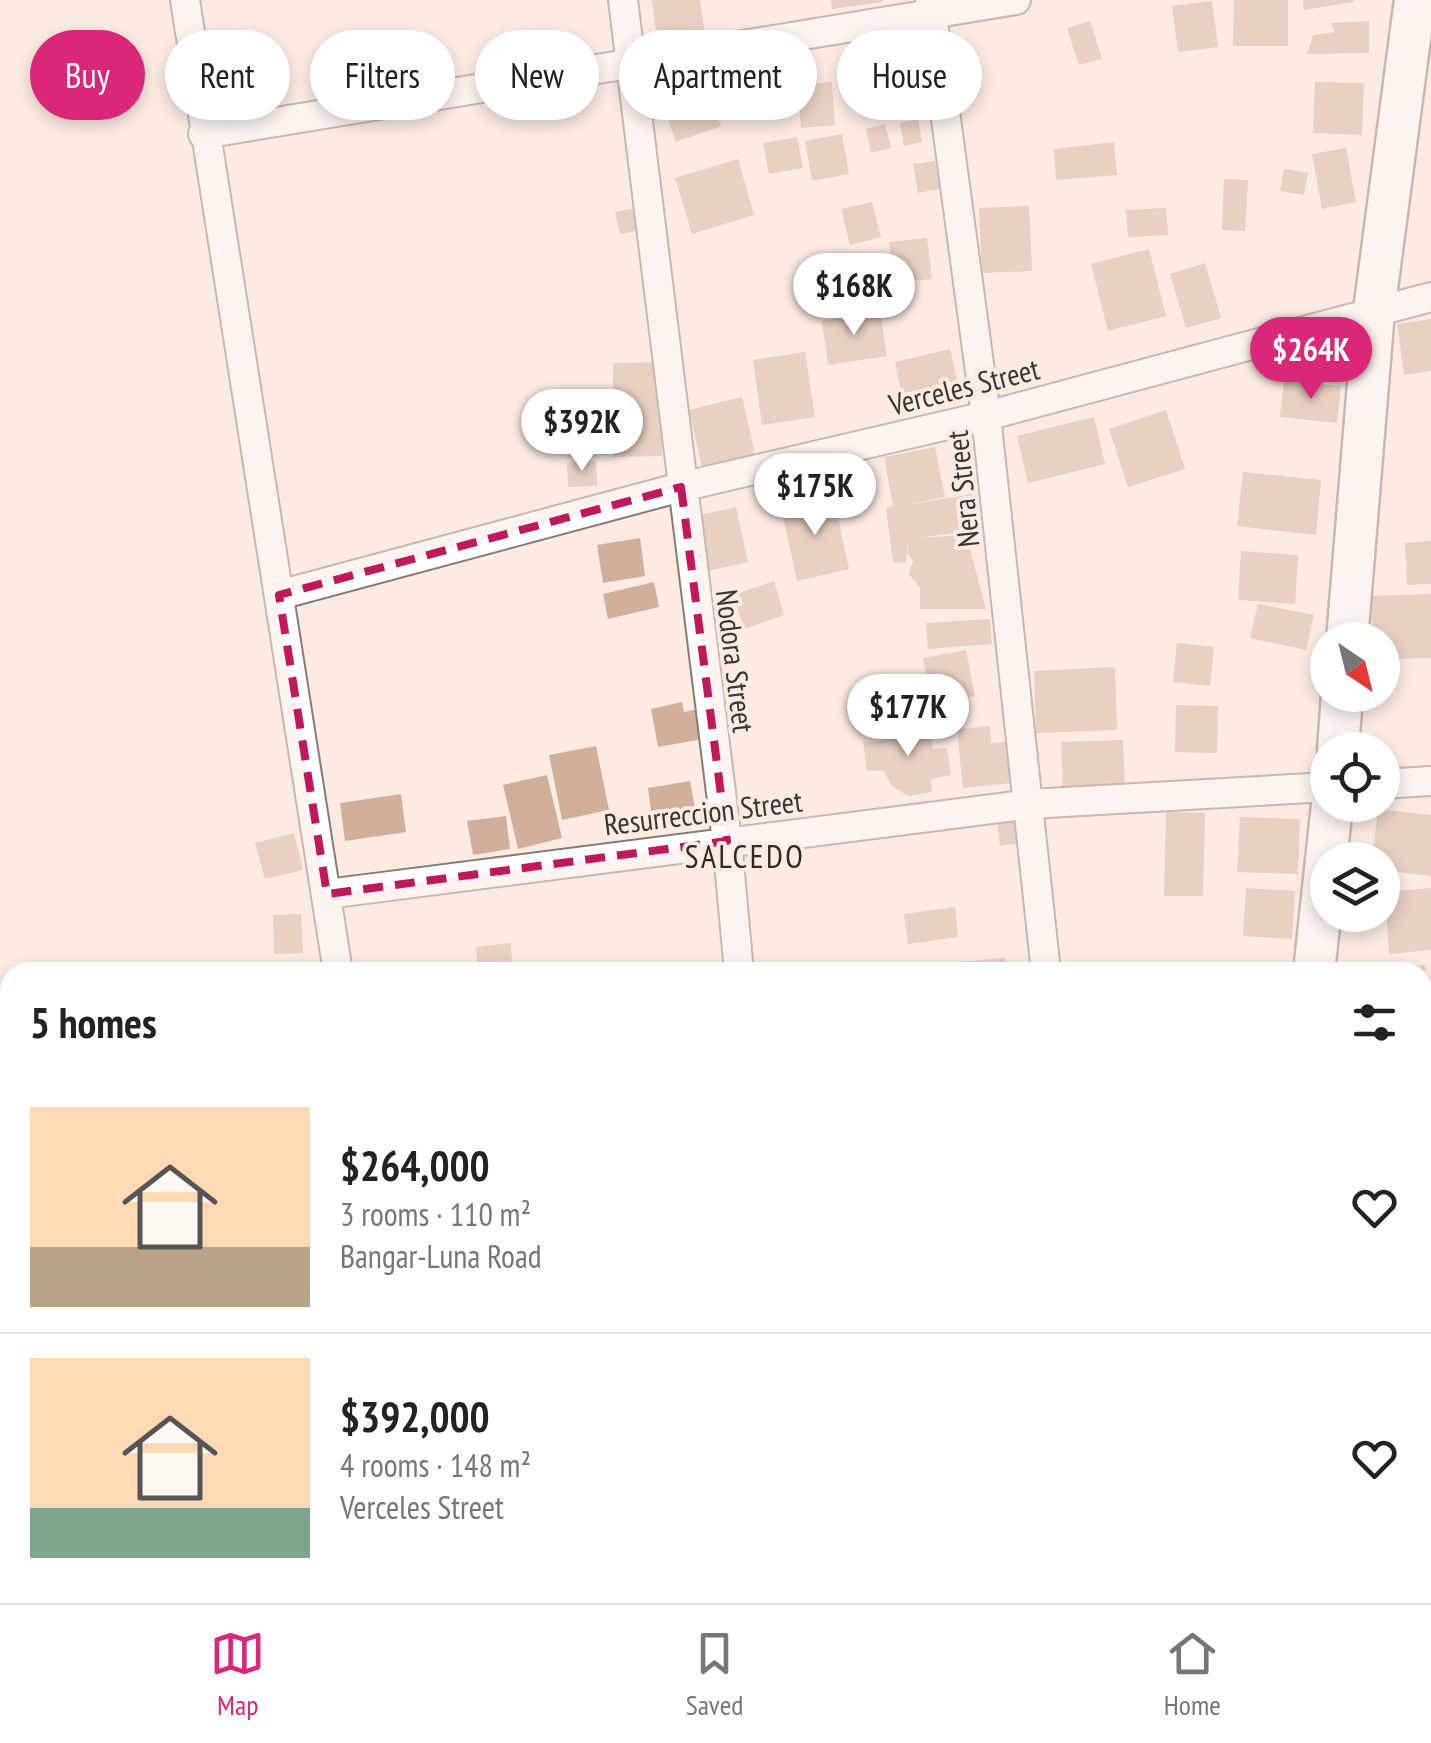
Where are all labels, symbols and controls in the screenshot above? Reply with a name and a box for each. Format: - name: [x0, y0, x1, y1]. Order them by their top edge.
- chip: Buy: [30, 30, 145, 120]
- chip: Rent: [165, 30, 290, 120]
- chip: Filters: [310, 30, 455, 120]
- chip: New: [475, 30, 599, 120]
- chip: Apartment: [619, 30, 817, 120]
- chip: House: [837, 30, 982, 120]
- pin: $168K: [784, 253, 924, 338]
- text: $168K: [815, 264, 893, 306]
- pin: $264K: [1241, 317, 1381, 402]
- text: $264K: [1272, 328, 1350, 370]
- street label: Verceles Street: [884, 348, 1044, 424]
- pin: $392K: [512, 389, 652, 474]
- text: $392K: [543, 400, 621, 442]
- street label: Nera Street: [936, 428, 988, 549]
- pin: $175K: [745, 453, 885, 538]
- text: $175K: [776, 464, 854, 506]
- street label: Nodora Street: [708, 587, 764, 735]
- north arrow: [1310, 622, 1400, 712]
- map controls: [1310, 622, 1400, 932]
- pin: $177K: [838, 674, 978, 759]
- text: $177K: [869, 685, 947, 727]
- button: locate: [1310, 732, 1400, 822]
- street label: Resurreccion Street: [602, 780, 805, 844]
- district label: SALCEDO: [685, 835, 805, 877]
- button: layers: [1310, 842, 1400, 932]
- text: 5 homes: [30, 995, 157, 1050]
- icon: filters: [1347, 995, 1402, 1050]
- text: $264,000: [340, 1138, 490, 1193]
- icon: home: [110, 1147, 230, 1267]
- icon: heart: [1347, 1180, 1402, 1235]
- text: 3 rooms · 110 m²: [340, 1193, 531, 1235]
- text: Bangar-Luna Road: [340, 1235, 542, 1277]
- text: $392,000: [340, 1389, 490, 1444]
- icon: home: [110, 1398, 230, 1518]
- icon: heart: [1347, 1431, 1402, 1486]
- text: 4 rooms · 148 m²: [340, 1444, 531, 1486]
- text: Verceles Street: [340, 1486, 504, 1528]
- tab: Map: [210, 1626, 265, 1723]
- tab: Saved: [686, 1626, 743, 1723]
- tab: Home: [1164, 1626, 1221, 1723]

